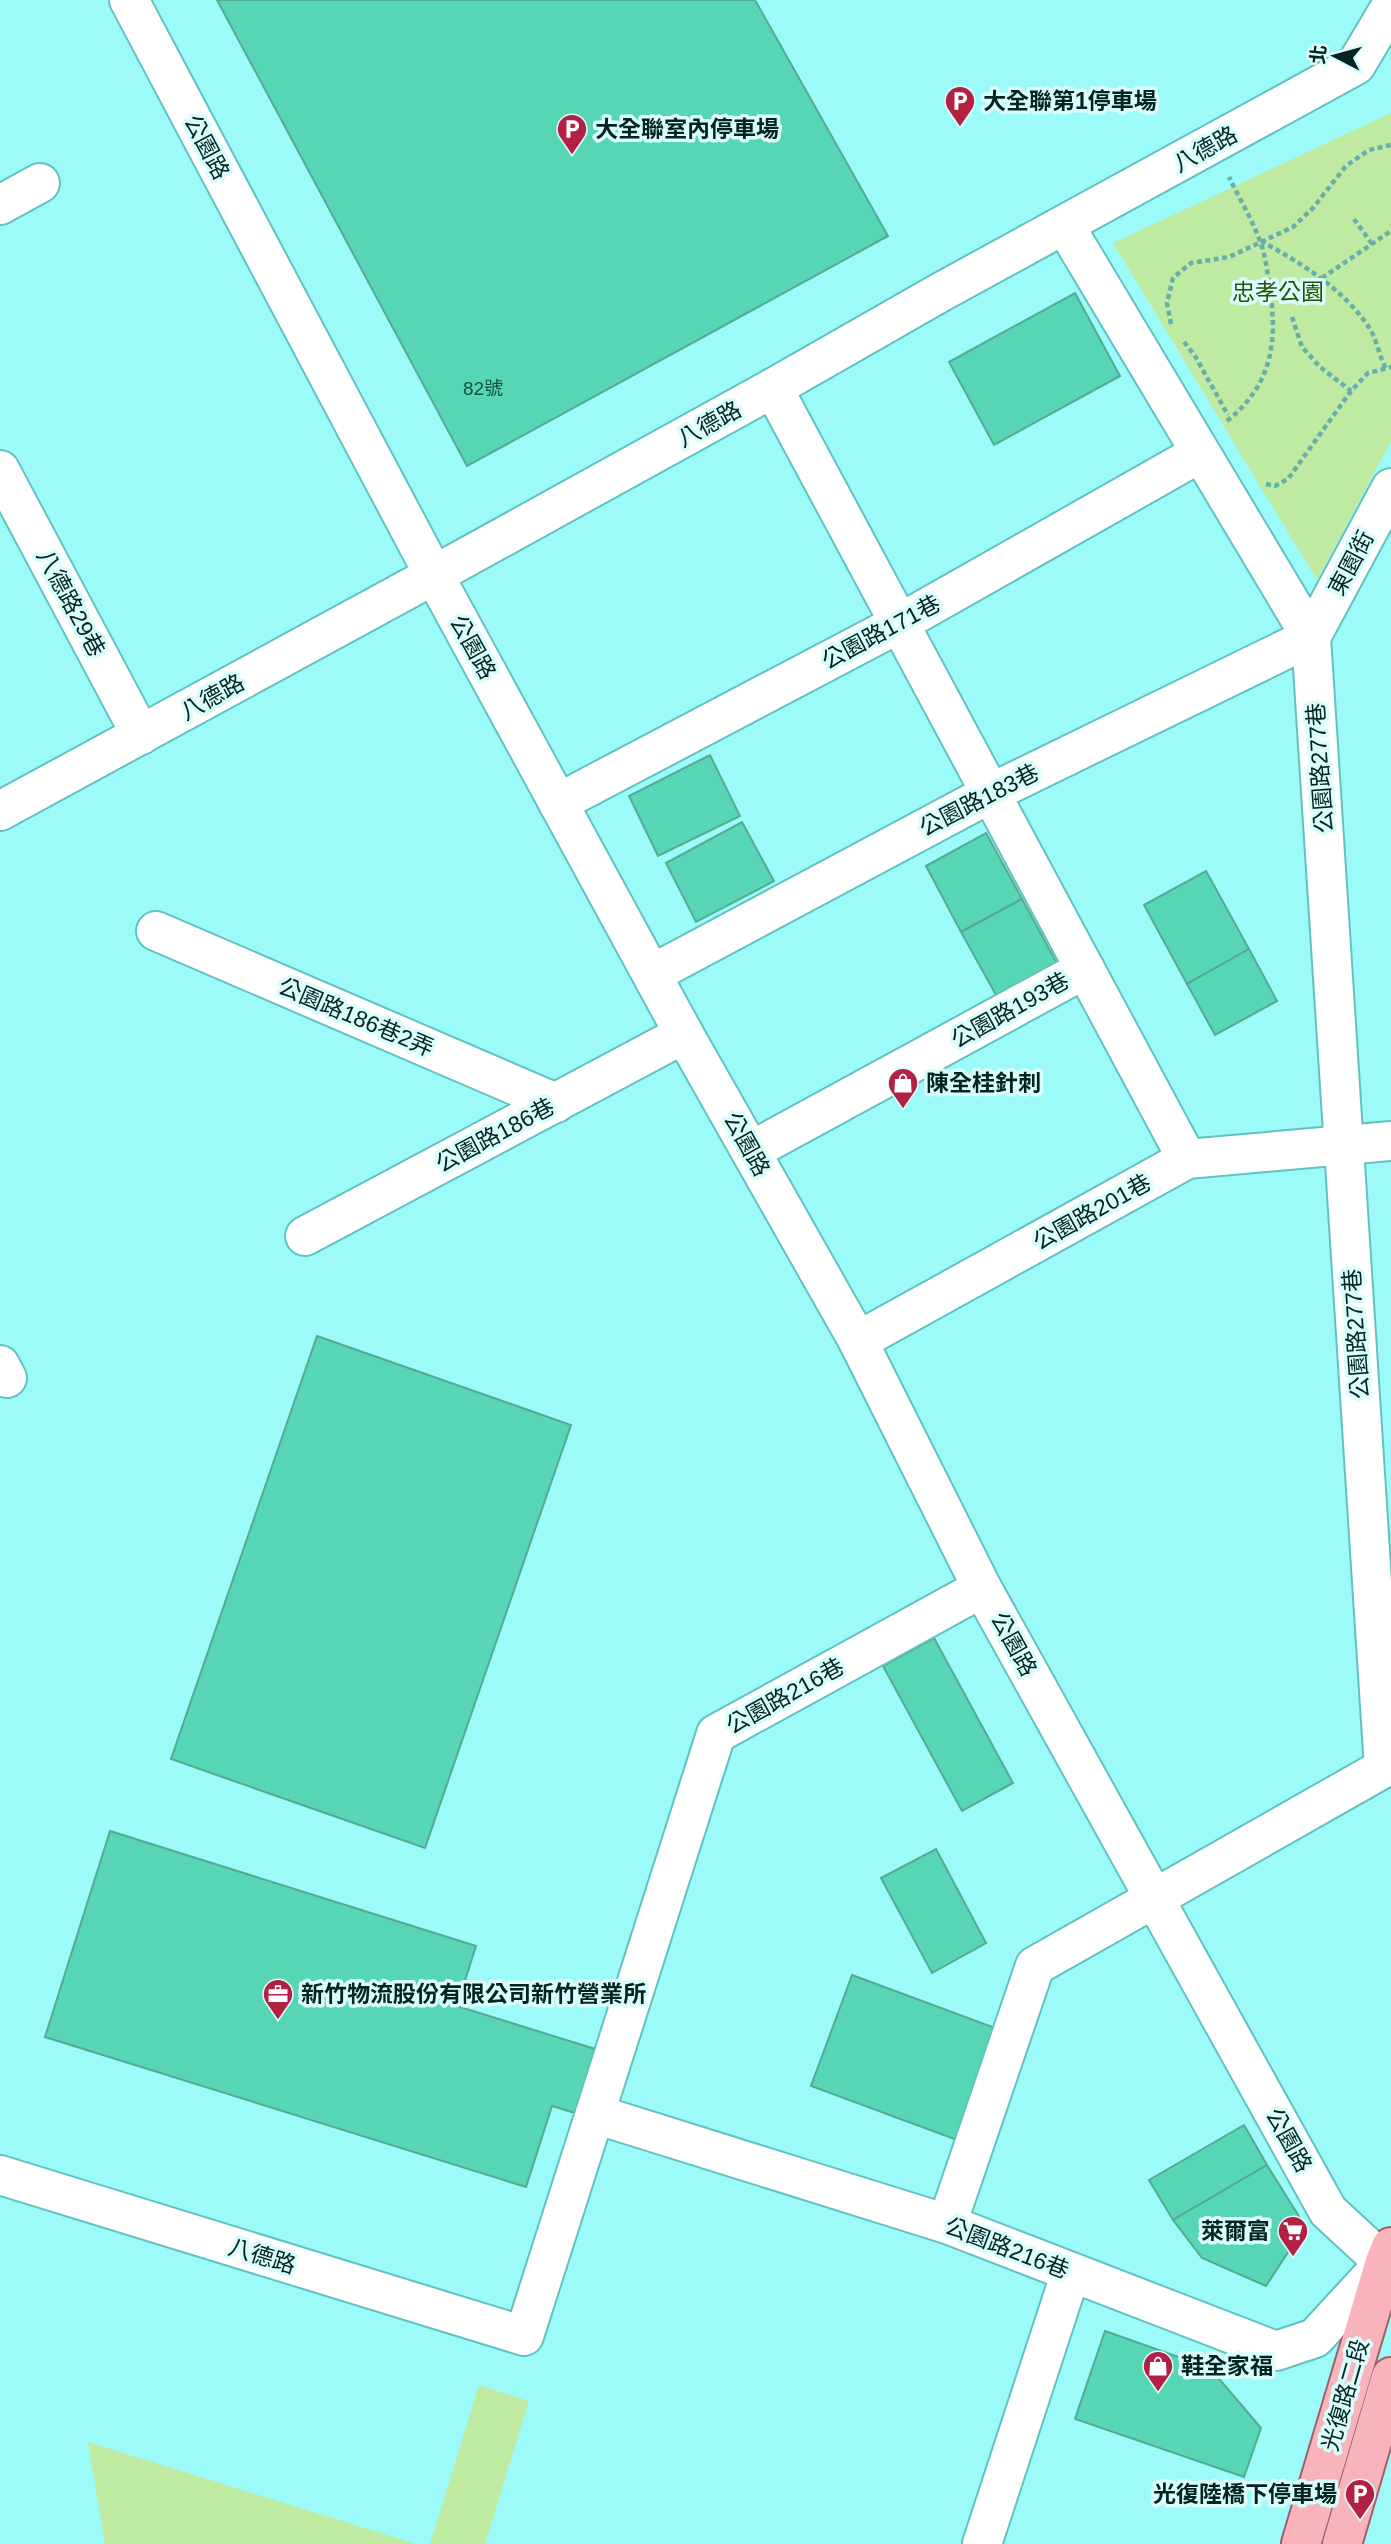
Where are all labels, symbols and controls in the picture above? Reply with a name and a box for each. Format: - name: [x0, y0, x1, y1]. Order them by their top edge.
- north arrow: [1300, 21, 1370, 91]
- text: 北: [1307, 44, 1330, 65]
- parking icon: 大全聯第1停車場: [943, 84, 977, 128]
- place label: 大全聯第1停車場: [983, 88, 1157, 114]
- street label: 公園路: [179, 110, 235, 184]
- parking icon: 大全聯室內停車場: [555, 112, 589, 156]
- place label: 大全聯室內停車場: [595, 116, 779, 142]
- street label: 八德路: [1169, 121, 1241, 177]
- park label: 忠孝公園: [1232, 279, 1324, 305]
- house number: 82號: [463, 378, 503, 399]
- street label: 八德路: [673, 396, 745, 452]
- street label: 東園街: [1323, 526, 1379, 600]
- street label: 八德路29巷: [32, 545, 110, 661]
- street label: 公園路171巷: [817, 590, 945, 674]
- street label: 公園路: [445, 611, 501, 683]
- street label: 八德路: [176, 669, 248, 725]
- street label: 公園路277巷: [1302, 702, 1338, 834]
- street label: 公園路183巷: [915, 759, 1043, 841]
- street label: 公園路193巷: [947, 967, 1073, 1053]
- street label: 公園路186巷2弄: [274, 973, 438, 1061]
- shop icon: 陳全桂針刺: [886, 1066, 920, 1110]
- place label: 陳全桂針刺: [926, 1070, 1041, 1096]
- street label: 公園路186巷: [431, 1093, 559, 1177]
- street label: 公園路: [719, 1108, 775, 1180]
- street label: 公園路201巷: [1029, 1169, 1155, 1255]
- street label: 公園路277巷: [1338, 1268, 1374, 1400]
- street label: 公園路: [986, 1608, 1042, 1680]
- street label: 公園路216巷: [722, 1653, 848, 1739]
- office icon: 新竹物流股份有限公司新竹營業所: [261, 1977, 295, 2021]
- place label: 新竹物流股份有限公司新竹營業所: [301, 1981, 646, 2007]
- street label: 公園路: [1261, 2104, 1317, 2176]
- street label: 公園路216巷: [941, 2213, 1073, 2283]
- supermarket icon: 萊爾富: [1276, 2214, 1310, 2258]
- place label: 萊爾富: [1201, 2218, 1270, 2244]
- street label: 八德路: [225, 2233, 299, 2279]
- street label: 光復路二段: [1317, 2336, 1373, 2454]
- shop icon: 鞋全家福: [1141, 2349, 1175, 2393]
- place label: 鞋全家福: [1181, 2353, 1273, 2379]
- parking icon: 光復陸橋下停車場: [1343, 2477, 1377, 2521]
- place label: 光復陸橋下停車場: [1153, 2481, 1337, 2507]

